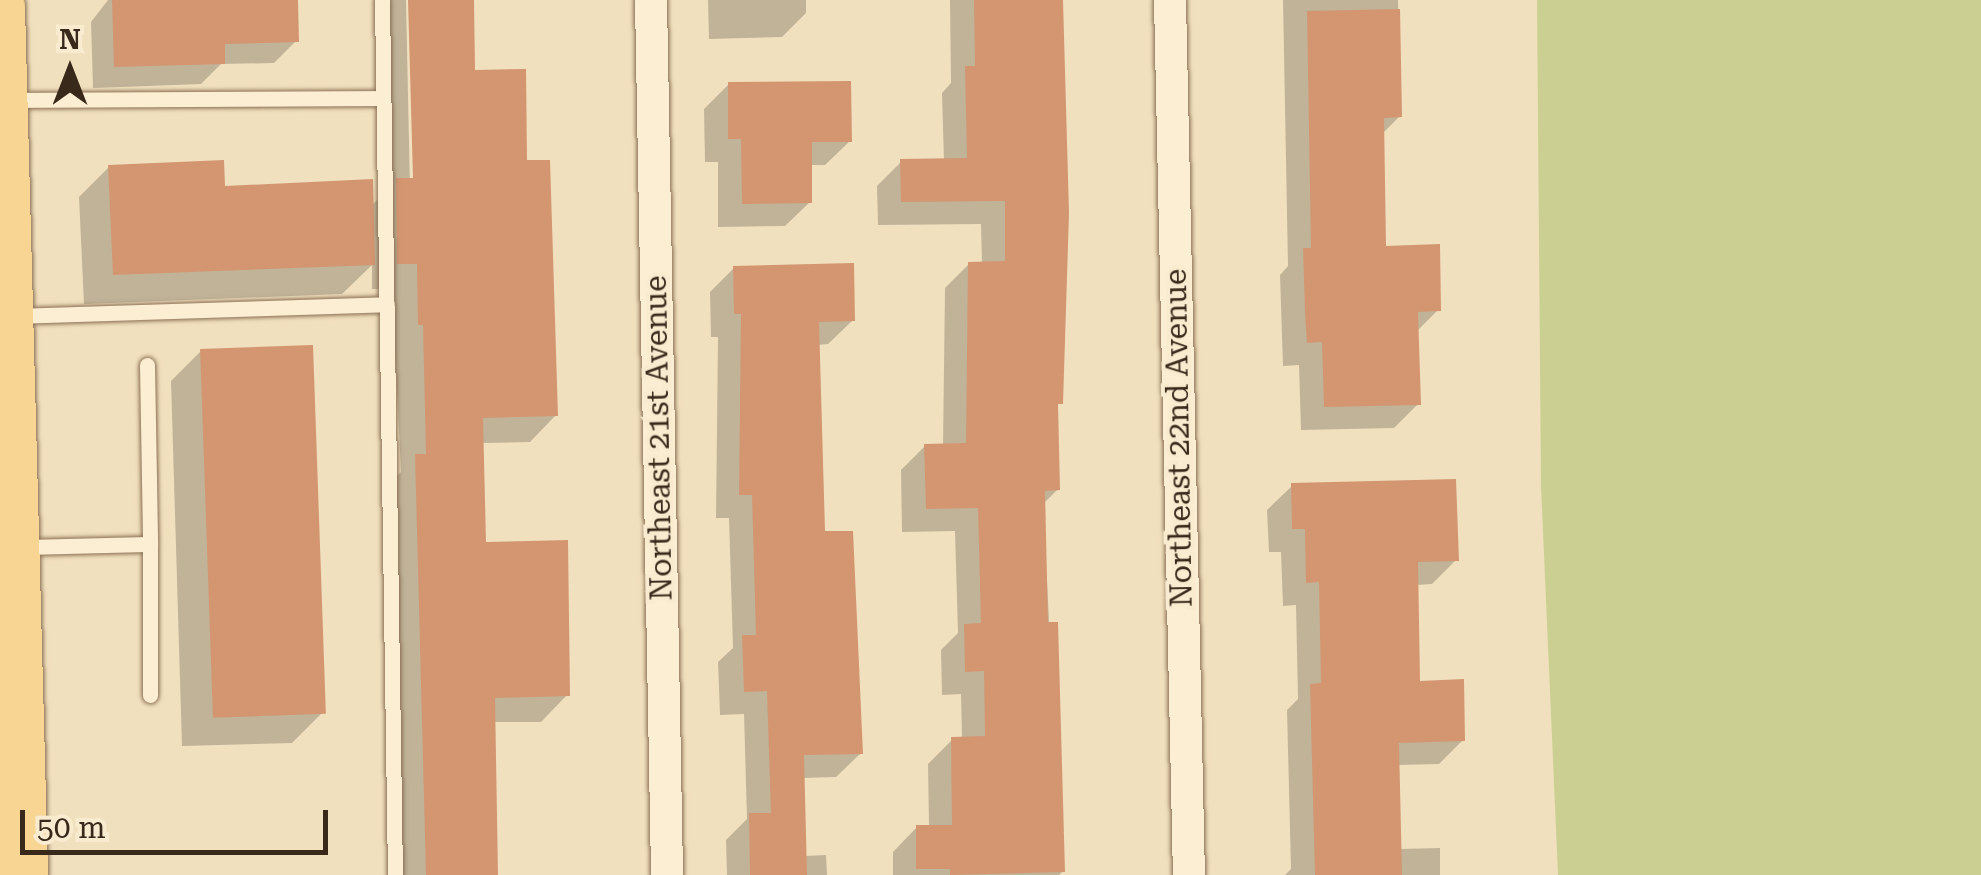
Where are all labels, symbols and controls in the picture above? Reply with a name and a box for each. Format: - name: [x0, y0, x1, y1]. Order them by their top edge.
- north arrow: [20, 20, 120, 120]
- text: N: [59, 23, 81, 56]
- street label: Northeast 22nd Avenue: [1158, 269, 1200, 607]
- street label: Northeast 21st Avenue: [638, 275, 680, 601]
- scale bar: [25, 790, 332, 852]
- text: 50 m: [37, 810, 106, 845]

